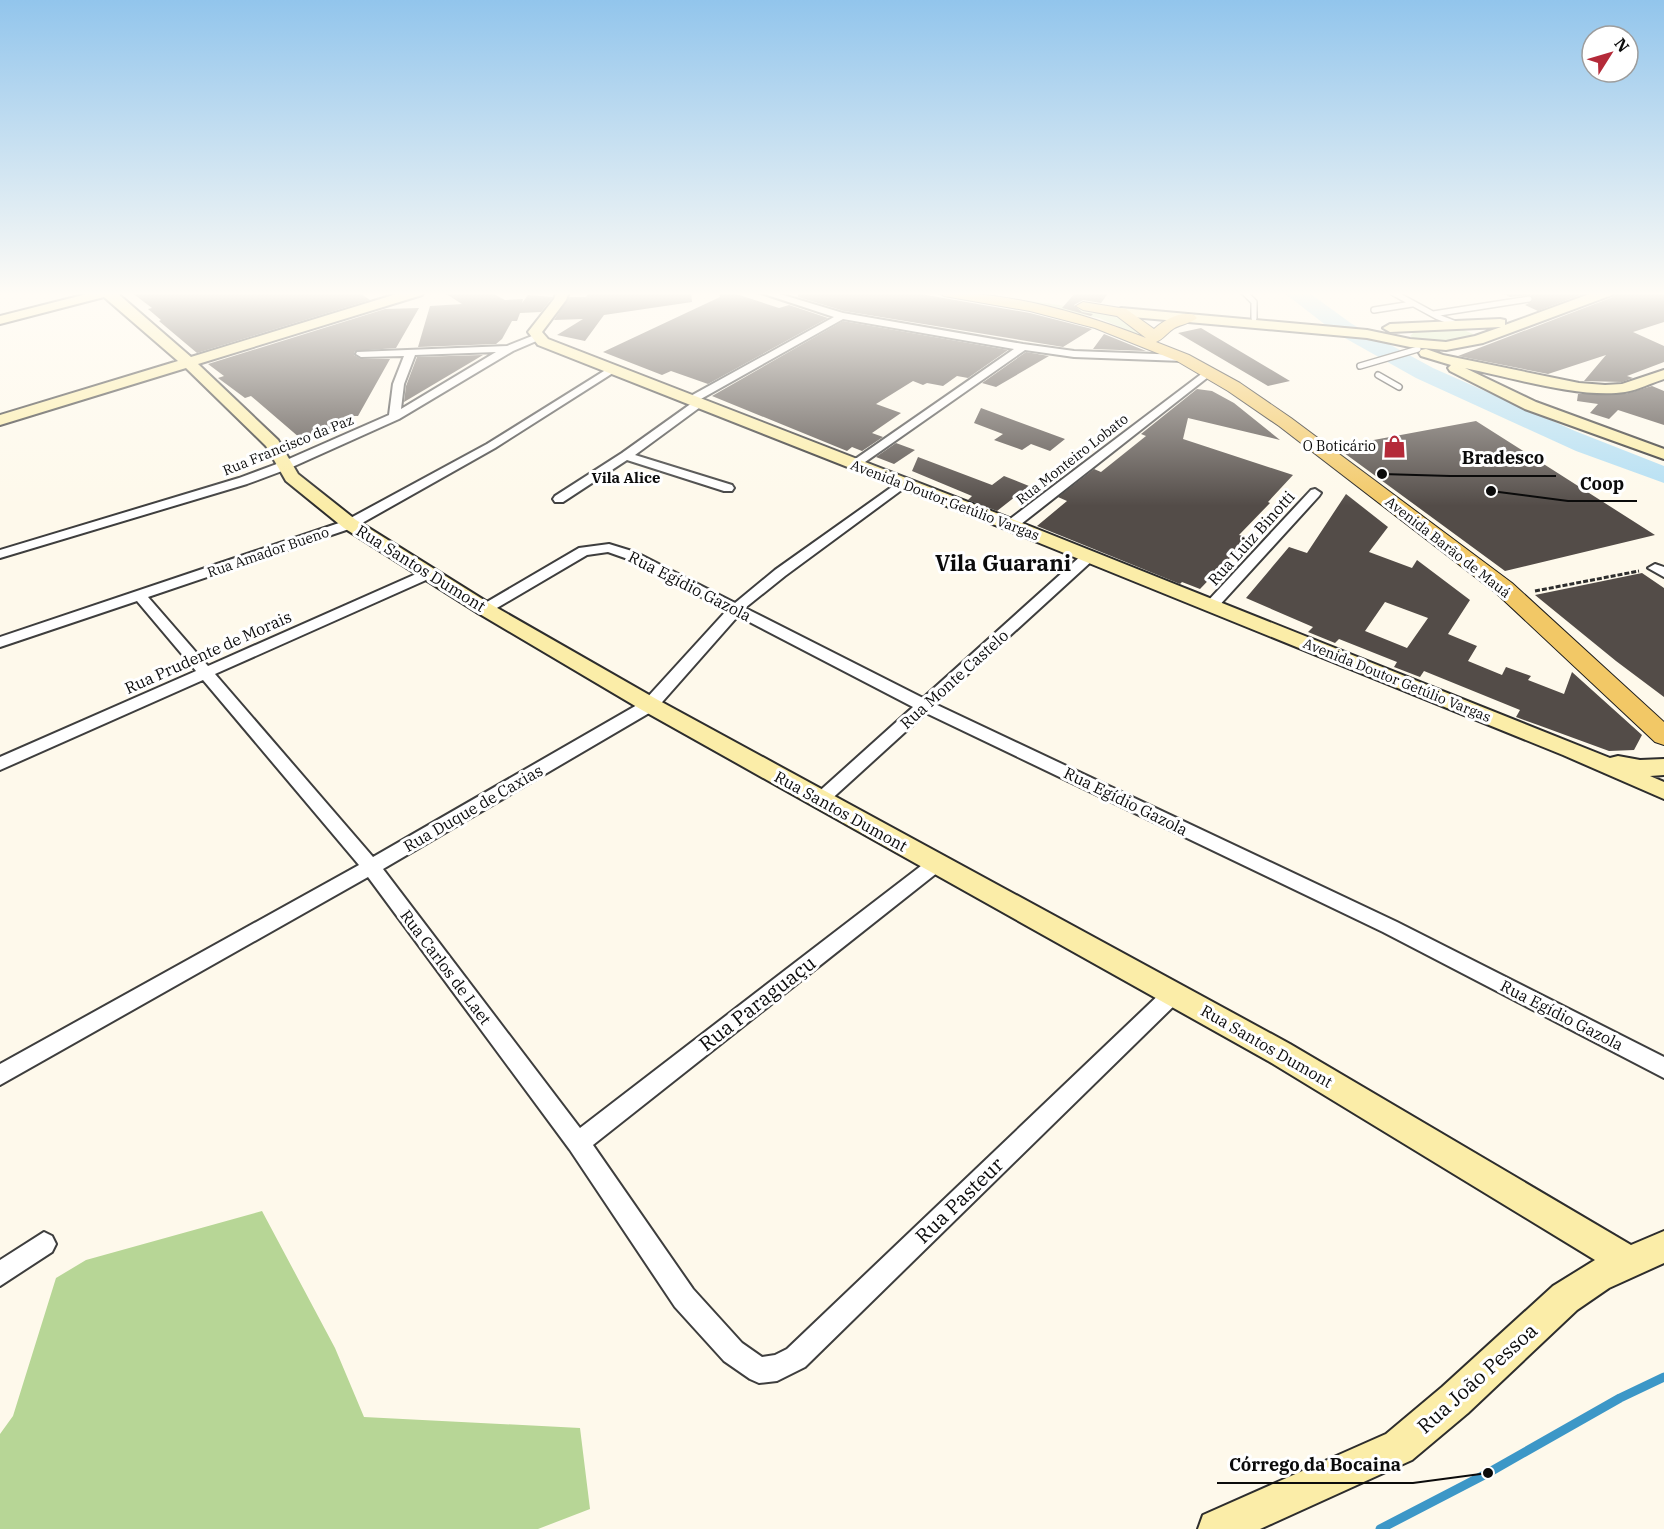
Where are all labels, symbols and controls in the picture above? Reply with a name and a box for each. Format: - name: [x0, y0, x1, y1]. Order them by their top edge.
- north arrow: [1580, 24, 1640, 84]
- text: N: [1610, 34, 1634, 56]
- street label: Rua Monteiro Lobato: [1012, 410, 1132, 508]
- street label: Rua Francisco da Paz: [220, 411, 356, 479]
- shop icon: O Boticário: [1381, 433, 1407, 459]
- place label: O Boticário: [1303, 437, 1376, 455]
- callout: Bradesco: [1450, 440, 1556, 476]
- text: Bradesco: [1462, 446, 1544, 469]
- street label: Avenida Doutor Getúlio Vargas: [848, 456, 1042, 544]
- callout: Coop: [1568, 465, 1637, 501]
- district label: Vila Alice: [592, 468, 660, 487]
- text: Coop: [1580, 472, 1624, 495]
- street label: Rua Luiz Binotti: [1203, 487, 1299, 589]
- street label: Avenida Barão de Mauá: [1382, 492, 1515, 602]
- street label: Rua Santos Dumont: [353, 520, 490, 616]
- street label: Rua Amador Bueno: [205, 523, 331, 581]
- street label: Rua Egídio Gazola: [625, 546, 755, 626]
- district label: Vila Guarani: [935, 548, 1071, 577]
- street label: Rua Prudente de Morais: [122, 606, 294, 698]
- street label: Rua Monte Castelo: [896, 625, 1012, 733]
- street label: Avenida Doutor Getúlio Vargas: [1301, 634, 1494, 726]
- street label: Rua Duque de Caxias: [400, 760, 546, 856]
- street label: Rua Egídio Gazola: [1061, 762, 1191, 840]
- street label: Rua Santos Dumont: [771, 766, 911, 856]
- street label: Rua Carlos de Laet: [396, 906, 496, 1029]
- street label: Rua Paraguaçu: [693, 949, 821, 1057]
- street label: Rua Egídio Gazola: [1497, 975, 1627, 1055]
- street label: Rua Santos Dumont: [1198, 1000, 1337, 1092]
- street label: Rua Pasteur: [909, 1151, 1009, 1249]
- street label: Rua João Pessoa: [1411, 1317, 1543, 1439]
- callout: Córrego da Bocaina: [1217, 1447, 1413, 1483]
- text: Córrego da Bocaina: [1229, 1453, 1401, 1476]

